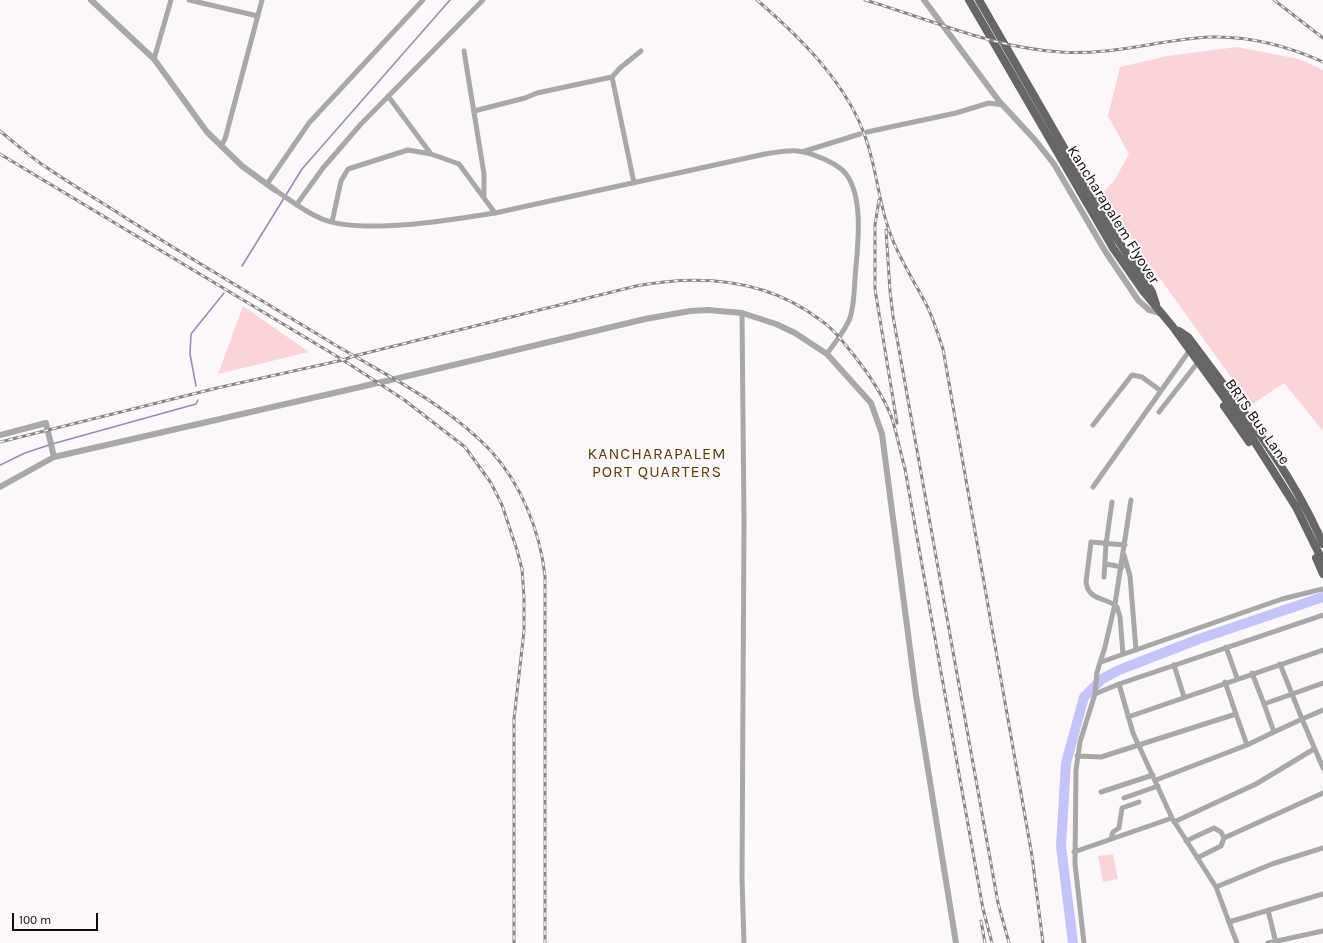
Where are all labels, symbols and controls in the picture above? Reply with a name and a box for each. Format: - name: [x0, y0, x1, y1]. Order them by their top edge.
- street label: Kancharapalem Flyover: [1063, 143, 1163, 287]
- street label: BRTS Bus Lane: [1221, 376, 1293, 468]
- district label: KANCHARAPALEM PORT QUARTERS: [588, 444, 726, 482]
- scale bar: [14, 905, 100, 931]
- text: 100 m: [19, 913, 51, 927]

